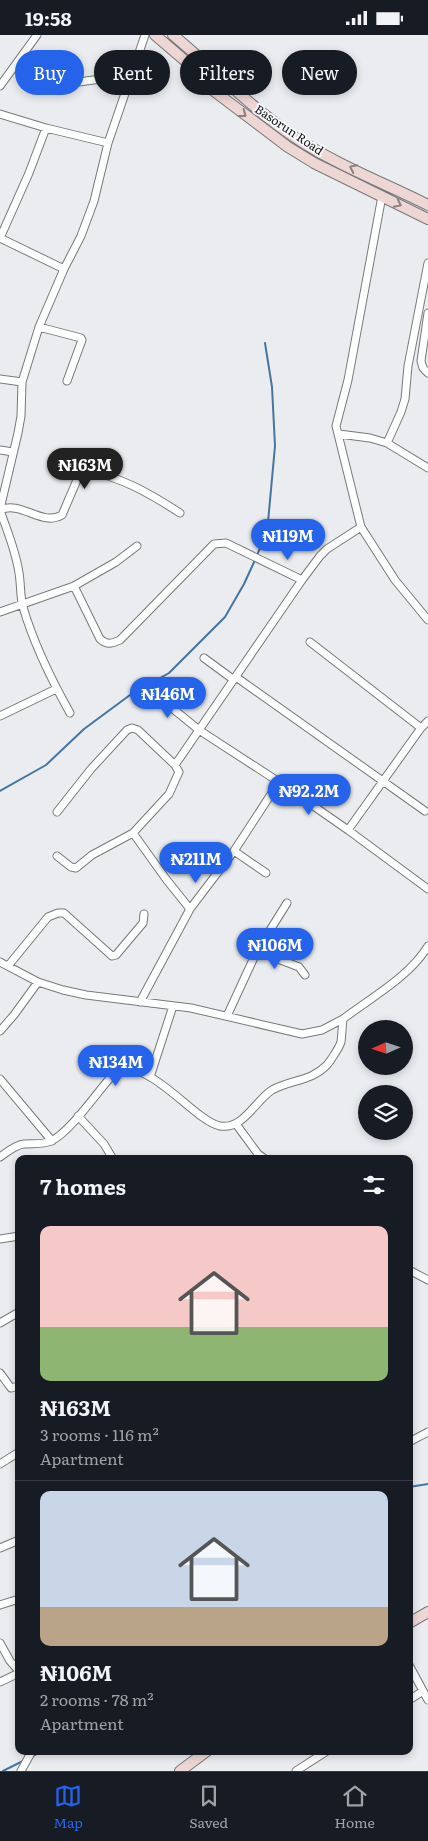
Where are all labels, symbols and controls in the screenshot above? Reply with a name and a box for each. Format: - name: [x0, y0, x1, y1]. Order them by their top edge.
- text: 19:58: [25, 4, 72, 32]
- chip: Buy: [15, 50, 84, 95]
- chip: Rent: [94, 50, 170, 95]
- chip: Filters: [180, 50, 272, 95]
- chip: New: [282, 50, 357, 95]
- street label: Basorun Road: [252, 100, 328, 159]
- one-way arrow: [237, 108, 247, 117]
- one-way arrow: [349, 164, 358, 174]
- one-way arrow: [393, 198, 402, 208]
- pin: ₦163M: [50, 447, 120, 490]
- text: ₦163M: [58, 452, 112, 476]
- pin: ₦119M: [253, 519, 323, 561]
- text: ₦119M: [262, 523, 314, 547]
- pin: ₦146M: [133, 677, 203, 719]
- text: ₦146M: [141, 681, 195, 705]
- pin: ₦92.2M: [268, 773, 350, 816]
- text: ₦92.2M: [279, 778, 339, 802]
- pin: ₦211M: [161, 841, 231, 884]
- text: ₦211M: [170, 846, 222, 870]
- pin: ₦106M: [240, 927, 310, 970]
- text: ₦106M: [247, 932, 303, 956]
- north arrow: [358, 1020, 412, 1075]
- map controls: [358, 1020, 413, 1140]
- pin: ₦134M: [81, 1045, 151, 1087]
- text: ₦134M: [89, 1049, 143, 1073]
- button: layers: [358, 1085, 413, 1140]
- text: 7 homes: [40, 1170, 126, 1201]
- icon: filters: [360, 1171, 388, 1199]
- icon: home: [169, 1258, 259, 1348]
- text: ₦163M: [40, 1391, 111, 1422]
- text: 3 rooms · 116 m²: [40, 1422, 159, 1446]
- text: Apartment: [40, 1446, 124, 1470]
- icon: home: [169, 1524, 259, 1614]
- text: ₦106M: [40, 1656, 112, 1687]
- text: 2 rooms · 78 m²: [40, 1687, 154, 1711]
- text: Apartment: [40, 1711, 124, 1735]
- tab: Map: [53, 1782, 83, 1832]
- tab: Saved: [189, 1782, 228, 1832]
- tab: Home: [334, 1782, 375, 1832]

